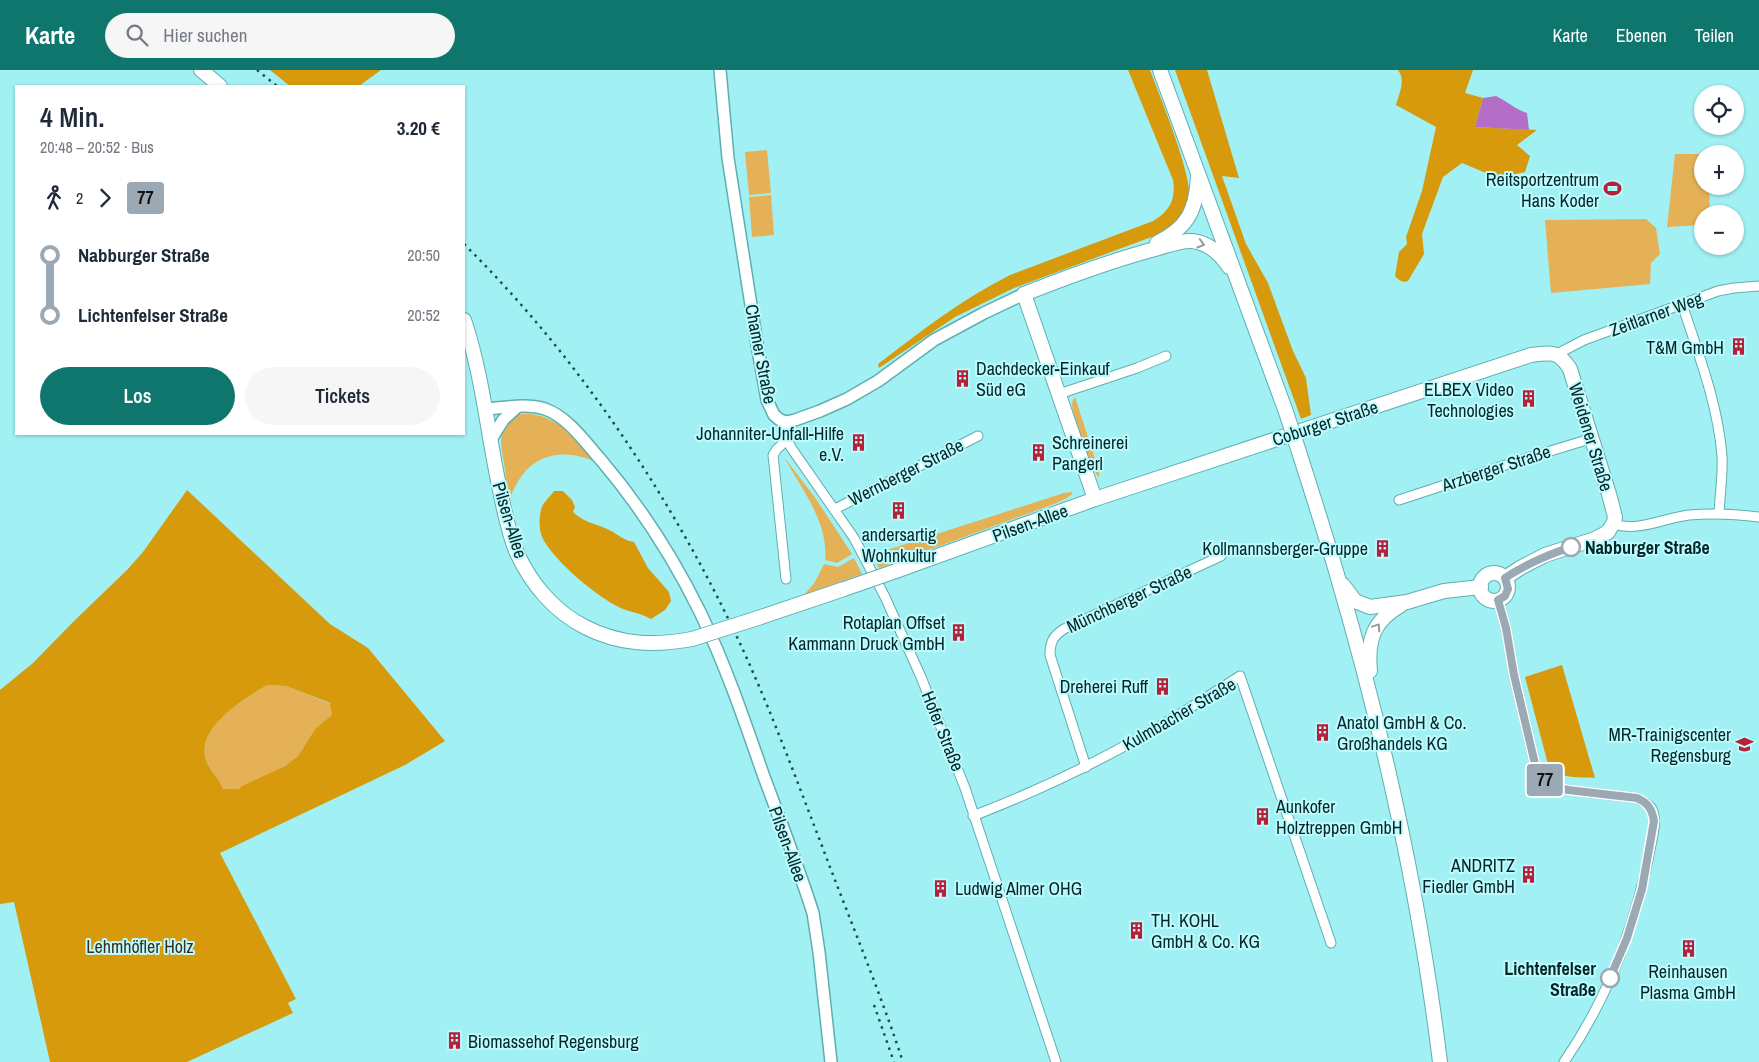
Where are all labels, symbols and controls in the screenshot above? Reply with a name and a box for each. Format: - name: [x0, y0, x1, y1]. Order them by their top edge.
- search box: [105, 13, 455, 58]
- text: Karte: [25, 19, 75, 51]
- icon: search: [123, 21, 151, 49]
- text: Hier suchen: [163, 22, 247, 48]
- text: Karte: [1552, 23, 1588, 48]
- text: Ebenen: [1616, 23, 1667, 48]
- text: Teilen: [1695, 23, 1734, 48]
- map controls: [1694, 85, 1744, 255]
- button: locate: [1694, 85, 1744, 135]
- text: 4 Min.: [40, 98, 105, 136]
- text: 3.20 €: [397, 115, 440, 141]
- text: 20:48 – 20:52 · Bus: [40, 136, 154, 158]
- button: +: [1694, 145, 1744, 195]
- place label: Reitsportzentrum Hans Koder: [1486, 167, 1599, 213]
- sports icon: Reitsportzentrum Hans Koder: [1603, 179, 1623, 199]
- icon: walk: [40, 184, 68, 212]
- icon: forward: [91, 184, 119, 212]
- text: 77: [137, 185, 154, 210]
- text: 2: [76, 187, 83, 209]
- button: −: [1694, 205, 1744, 255]
- one-way arrow: [1196, 238, 1204, 248]
- text: Nabburger Straße: [78, 242, 210, 268]
- text: 20:50: [407, 244, 440, 266]
- street label: Zeitlarner Weg: [1606, 285, 1707, 342]
- text: Lichtenfelser Straße: [78, 302, 228, 328]
- street label: Chamer Straße: [739, 302, 783, 406]
- text: 20:52: [407, 304, 440, 326]
- place label: T&M GmbH: [1646, 335, 1724, 360]
- building icon: T&M GmbH: [1728, 337, 1748, 357]
- place label: Dachdecker-Einkauf Süd eG: [976, 356, 1111, 402]
- button: Los: [40, 367, 235, 425]
- button: Tickets: [245, 367, 440, 425]
- building icon: Dachdecker-Einkauf Süd eG: [952, 368, 972, 388]
- place label: ELBEX Video Technologies: [1424, 377, 1514, 423]
- street label: Weidener Straße: [1563, 380, 1619, 494]
- building icon: ELBEX Video Technologies: [1518, 389, 1538, 409]
- street label: Coburger Straße: [1269, 394, 1381, 452]
- place label: Johanniter-Unfall-Hilfe e.V.: [696, 421, 844, 467]
- place label: Schreinerei Pangerl: [1052, 430, 1128, 476]
- street label: Wernberger Straße: [844, 432, 968, 512]
- building icon: Johanniter-Unfall-Hilfe e.V.: [848, 433, 868, 453]
- street label: Arzberger Straße: [1437, 439, 1554, 498]
- building icon: Schreinerei Pangerl: [1028, 442, 1048, 462]
- street label: Pilsen-Allee: [487, 479, 533, 561]
- street label: Pilsen-Allee: [989, 498, 1071, 548]
- building icon: andersartig Wohnkultur: [889, 501, 909, 521]
- place label: andersartig Wohnkultur: [862, 522, 937, 568]
- place label: Nabburger Straße: [1585, 535, 1710, 560]
- place label: Kollmannsberger-Gruppe: [1202, 536, 1368, 561]
- marker: Nabburger Straße: [1561, 537, 1581, 557]
- building icon: Kollmannsberger-Gruppe: [1372, 538, 1392, 558]
- street label: Münchberger Straße: [1062, 559, 1196, 639]
- place label: Rotaplan Offset Kammann Druck GmbH: [788, 610, 945, 656]
- building icon: Rotaplan Offset Kammann Druck GmbH: [949, 622, 969, 642]
- one-way arrow: [1371, 624, 1380, 633]
- street label: Kulmbacher Straße: [1118, 671, 1240, 757]
- place label: Dreherei Ruff: [1060, 674, 1148, 699]
- building icon: Dreherei Ruff: [1152, 676, 1172, 696]
- street label: Hofer Straße: [916, 687, 970, 775]
- place label: Anatol GmbH & Co. Großhandels KG: [1336, 710, 1467, 756]
- building icon: Anatol GmbH & Co. Großhandels KG: [1313, 722, 1333, 742]
- place label: MR-Trainigscenter Regensburg: [1609, 722, 1732, 768]
- school or university icon: MR-Trainigscenter Regensburg: [1735, 734, 1755, 754]
- line badge: 77: [1522, 764, 1568, 796]
- text: 77: [1537, 767, 1553, 792]
- place label: Aunkofer Holztreppen GmbH: [1275, 794, 1402, 840]
- street label: Pilsen-Allee: [763, 803, 813, 885]
- building icon: Aunkofer Holztreppen GmbH: [1252, 806, 1272, 826]
- place label: ANDRITZ Fiedler GmbH: [1422, 853, 1515, 899]
- building icon: ANDRITZ Fiedler GmbH: [1519, 865, 1539, 885]
- place label: Ludwig Almer OHG: [955, 876, 1082, 901]
- building icon: Ludwig Almer OHG: [931, 878, 951, 898]
- place label: TH. KOHL GmbH & Co. KG: [1151, 908, 1260, 954]
- building icon: TH. KOHL GmbH & Co. KG: [1127, 920, 1147, 940]
- park label: Lehmhöfler Holz: [86, 934, 194, 959]
- building icon: Reinhausen Plasma GmbH: [1678, 938, 1698, 958]
- place label: Lichtenfelser Straße: [1504, 956, 1596, 1002]
- place label: Reinhausen Plasma GmbH: [1640, 959, 1736, 1005]
- marker: Lichtenfelser Straße: [1600, 968, 1620, 988]
- place label: Biomassehof Regensburg: [468, 1029, 639, 1054]
- building icon: Biomassehof Regensburg: [444, 1031, 464, 1051]

